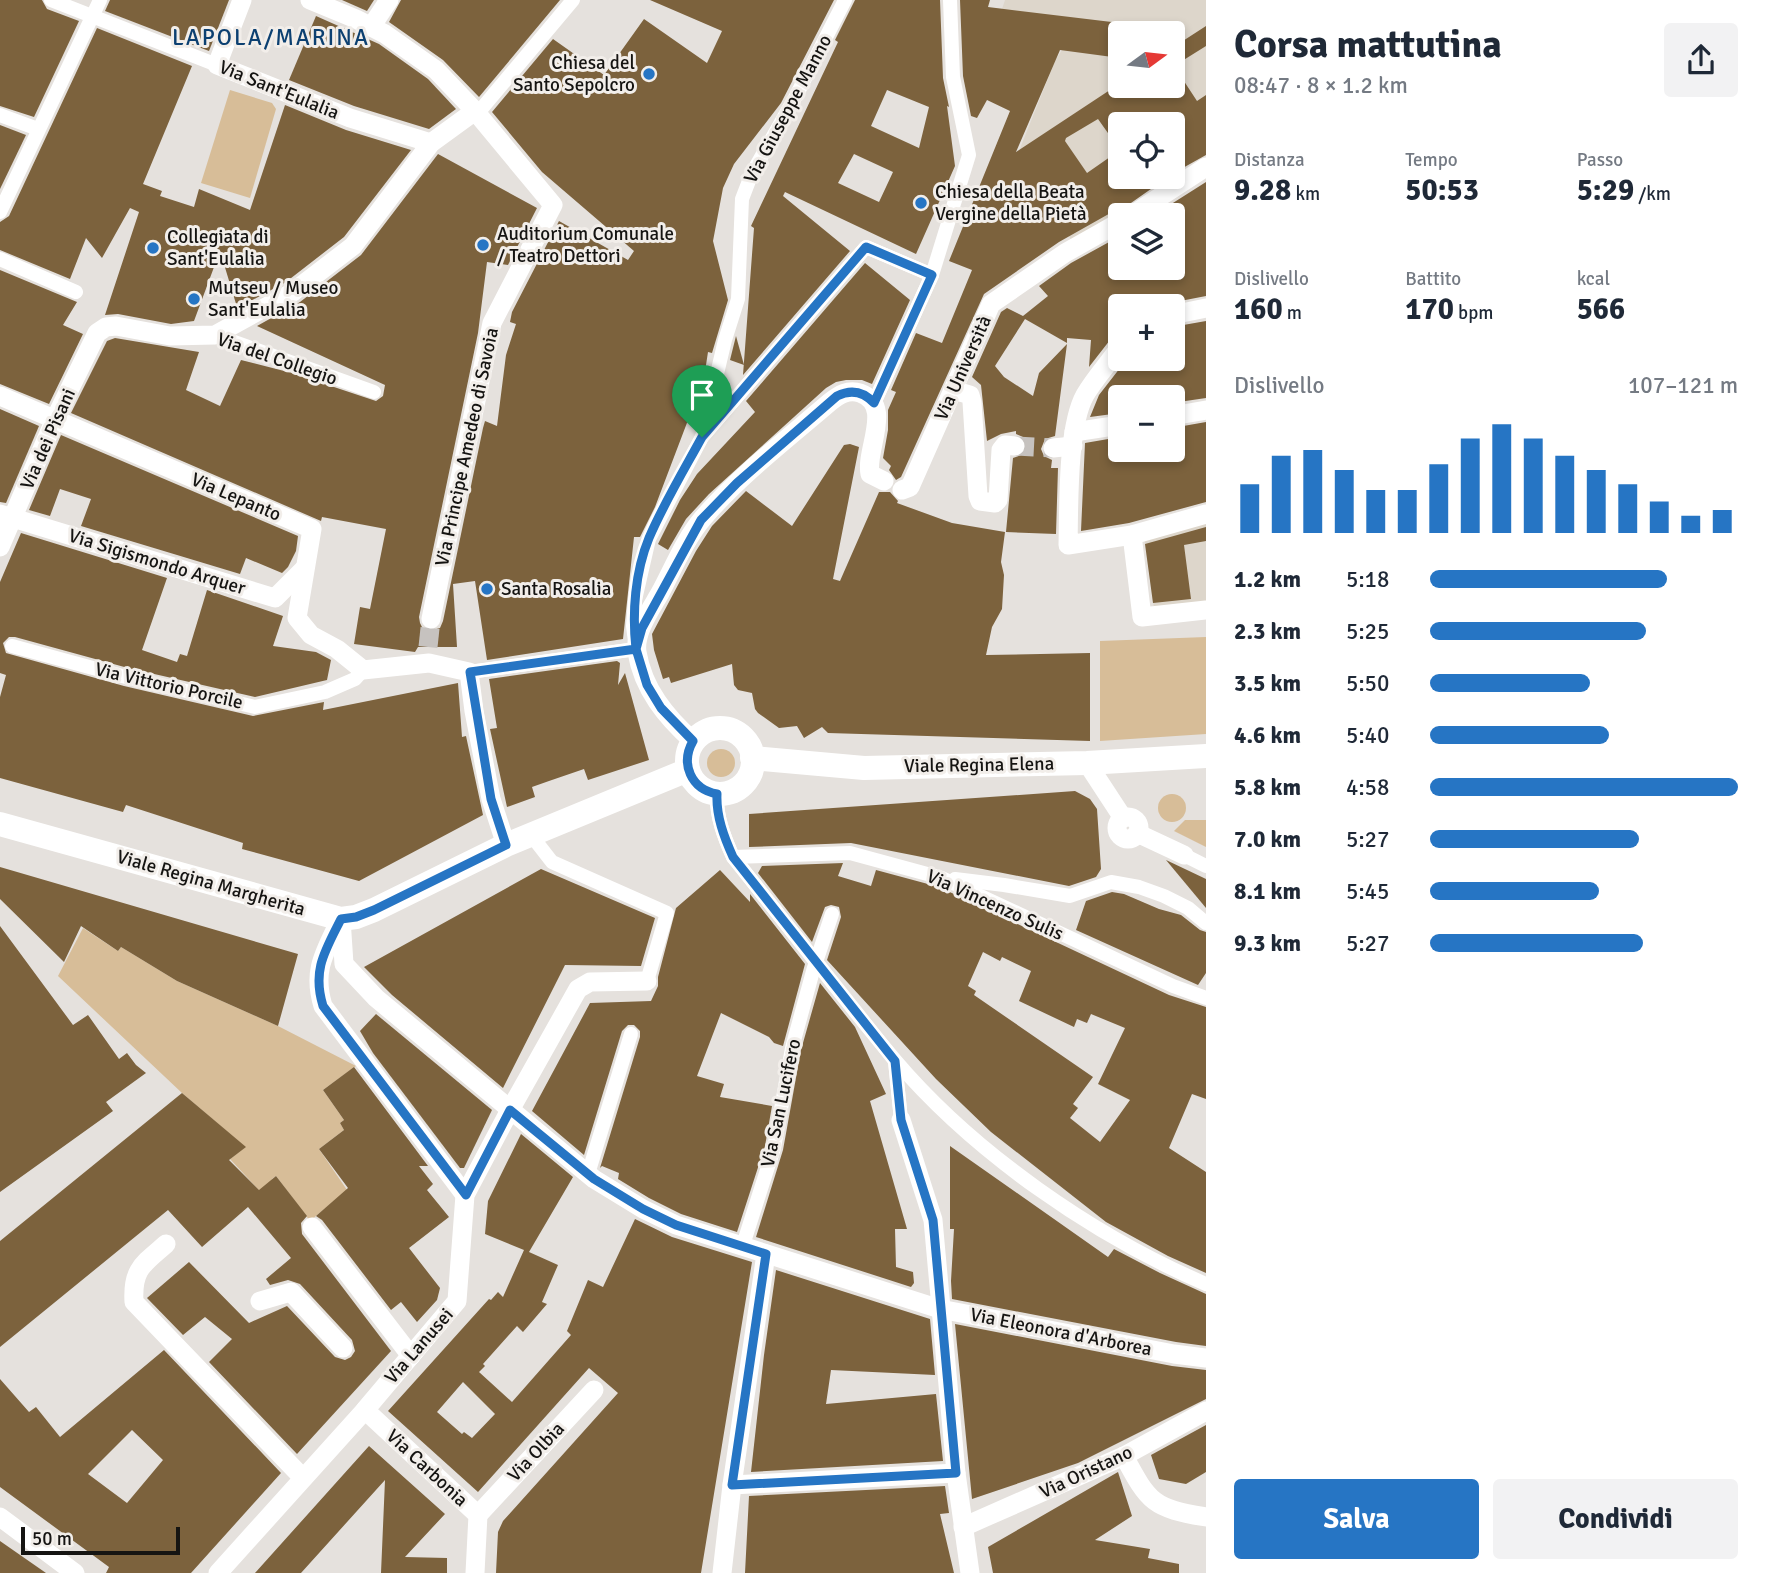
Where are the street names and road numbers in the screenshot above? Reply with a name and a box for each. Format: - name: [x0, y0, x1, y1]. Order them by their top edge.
- street label: Via Giuseppe Manno: [739, 30, 837, 187]
- street label: Via Sant'Eulalia: [215, 55, 343, 125]
- street label: Via Università: [929, 312, 997, 424]
- street label: Via Principe Amedeo di Savoia: [430, 325, 504, 569]
- street label: Via del Collegio: [214, 327, 340, 391]
- street label: Via dei Pisani: [15, 385, 81, 493]
- street label: Via Lepanto: [187, 467, 285, 527]
- street label: Via Sigismondo Arquer: [66, 524, 248, 600]
- street label: Via Vittorio Porcile: [93, 657, 245, 715]
- street label: Viale Regina Elena: [904, 752, 1054, 778]
- street label: Viale Regina Margherita: [114, 845, 308, 921]
- street label: Via Vincenzo Sulis: [923, 864, 1067, 946]
- street label: Via San Lucifero: [756, 1036, 806, 1169]
- street label: Via Lanusei: [379, 1303, 459, 1389]
- street label: Via Eleonora d'Arborea: [968, 1303, 1154, 1361]
- street label: Via Olbia: [502, 1417, 570, 1487]
- street label: Via Carbonia: [381, 1424, 473, 1512]
- street label: Via Oristano: [1036, 1440, 1136, 1504]

